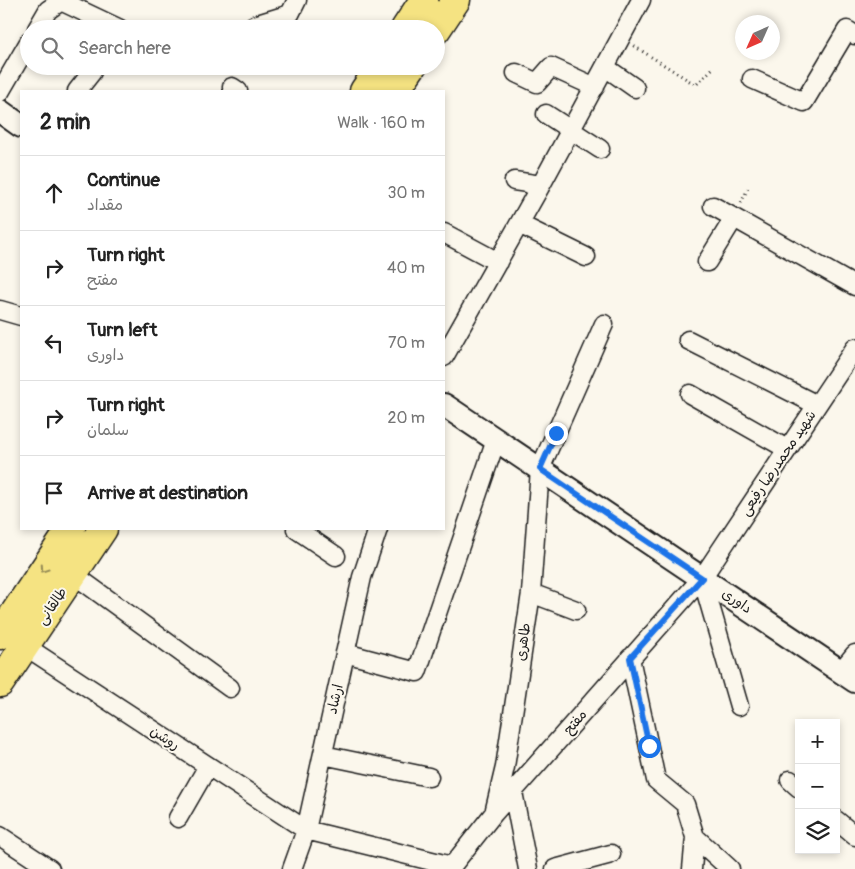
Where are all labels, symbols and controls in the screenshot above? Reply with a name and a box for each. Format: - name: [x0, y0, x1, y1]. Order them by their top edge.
- north arrow: [735, 15, 780, 60]
- search box: [20, 20, 445, 75]
- icon: search: [38, 34, 66, 62]
- text: Search here: [78, 36, 171, 60]
- text: 2 min: [40, 109, 90, 136]
- text: Walk · 160 m: [337, 113, 425, 133]
- text: Continue: [87, 168, 160, 192]
- icon: ahead: [40, 179, 68, 207]
- text: 30 m: [387, 183, 425, 203]
- text: مقداد: [87, 195, 123, 215]
- text: Turn right: [87, 243, 165, 267]
- icon: right: [40, 254, 68, 282]
- text: 40 m: [387, 258, 425, 278]
- text: مفتح: [87, 270, 118, 290]
- text: Turn left: [87, 318, 157, 342]
- icon: left: [40, 329, 68, 357]
- text: 70 m: [388, 333, 425, 353]
- text: داوری: [87, 345, 124, 365]
- text: Turn right: [87, 393, 165, 417]
- icon: right: [40, 404, 68, 432]
- street label: شهید محمدرضا رفیعی: [736, 407, 820, 519]
- text: 20 m: [387, 408, 425, 428]
- text: سلمان: [87, 420, 129, 440]
- route end: [545, 422, 568, 445]
- icon: arrive: [40, 479, 68, 507]
- text: Arrive at destination: [87, 481, 248, 505]
- one-way arrow: [41, 563, 50, 573]
- street label: طالقانی: [33, 584, 71, 628]
- street label: داوری: [719, 585, 755, 617]
- street label: طاهری: [512, 622, 534, 662]
- street label: ارشاد: [323, 682, 347, 716]
- street label: مفتح: [560, 706, 591, 738]
- map controls: [795, 719, 840, 854]
- button: +: [795, 719, 840, 764]
- street label: روشن: [147, 722, 183, 754]
- route start: [638, 735, 661, 758]
- button: −: [795, 764, 840, 809]
- button: layers: [795, 809, 840, 854]

